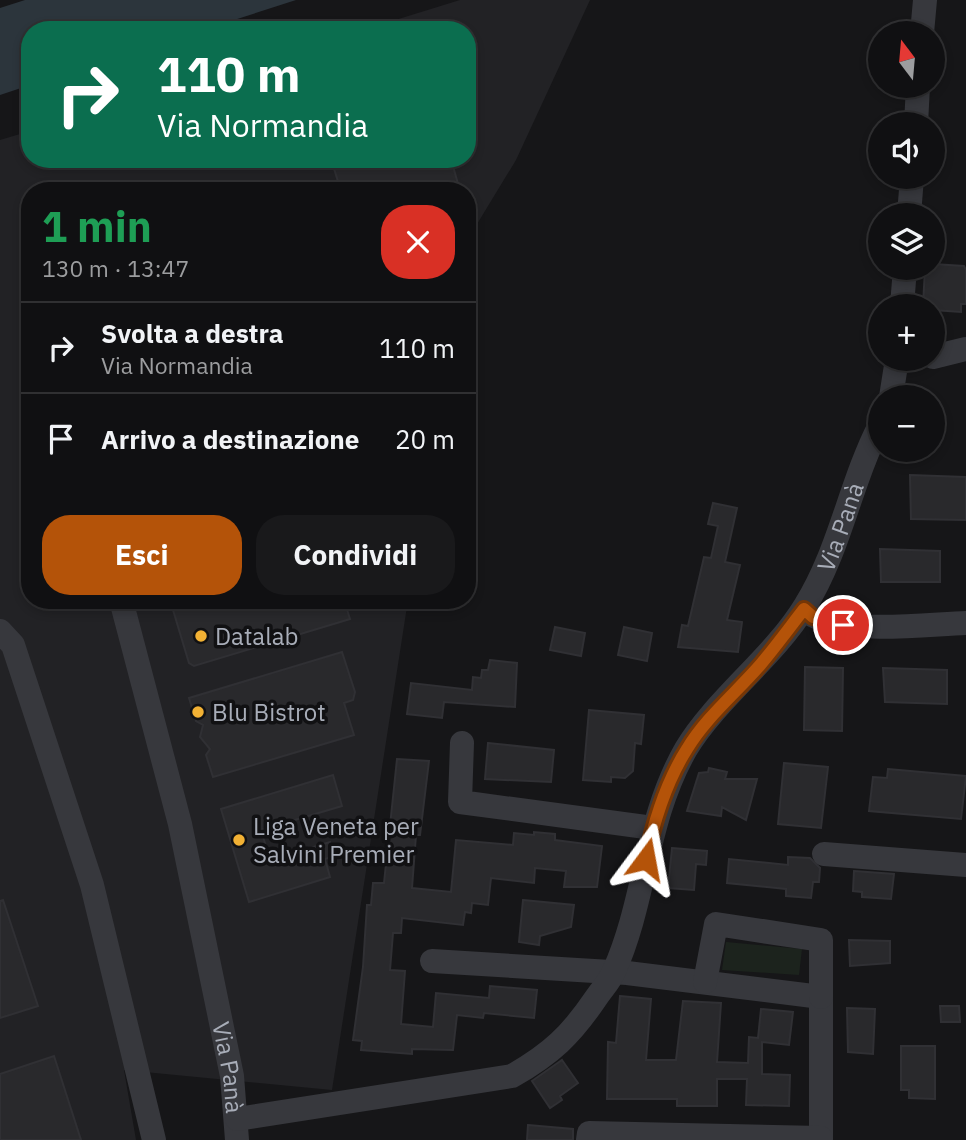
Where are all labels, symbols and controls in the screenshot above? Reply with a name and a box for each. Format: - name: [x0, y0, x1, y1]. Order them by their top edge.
- north arrow: [868, 21, 945, 98]
- map controls: [868, 21, 945, 462]
- text: 110 m: [157, 42, 301, 105]
- icon: right: [42, 49, 133, 140]
- text: Via Normandia: [157, 104, 368, 146]
- button: sound: [868, 112, 945, 189]
- text: 1 min: [42, 199, 152, 254]
- button: layers: [868, 203, 945, 280]
- button: close: [381, 205, 455, 279]
- text: 130 m · 13:47: [42, 253, 189, 283]
- button: +: [868, 294, 945, 371]
- text: Svolta a destra: [101, 316, 283, 350]
- icon: right: [42, 329, 80, 367]
- text: 110 m: [379, 331, 455, 365]
- text: Via Normandia: [101, 350, 253, 380]
- button: −: [868, 385, 945, 462]
- icon: arrive: [42, 420, 80, 458]
- text: Arrivo a destinazione: [101, 422, 359, 456]
- text: 20 m: [395, 422, 455, 456]
- street label: Via Panà: [809, 478, 871, 577]
- button: Esci: [42, 515, 242, 595]
- button: Condividi: [256, 515, 455, 595]
- pin: [813, 595, 873, 655]
- icon: arrive: [824, 606, 862, 644]
- place label: Datalab: [215, 620, 298, 652]
- marker: Datalab: [193, 628, 209, 644]
- place label: Blu Bistrot: [212, 696, 326, 728]
- marker: Blu Bistrot: [190, 704, 206, 720]
- place label: Liga Veneta per Salvini Premier: [253, 810, 419, 870]
- position arrow: [609, 822, 683, 896]
- marker: Liga Veneta per Salvini Premier: [231, 832, 247, 848]
- street label: Via Panà: [205, 1019, 251, 1115]

